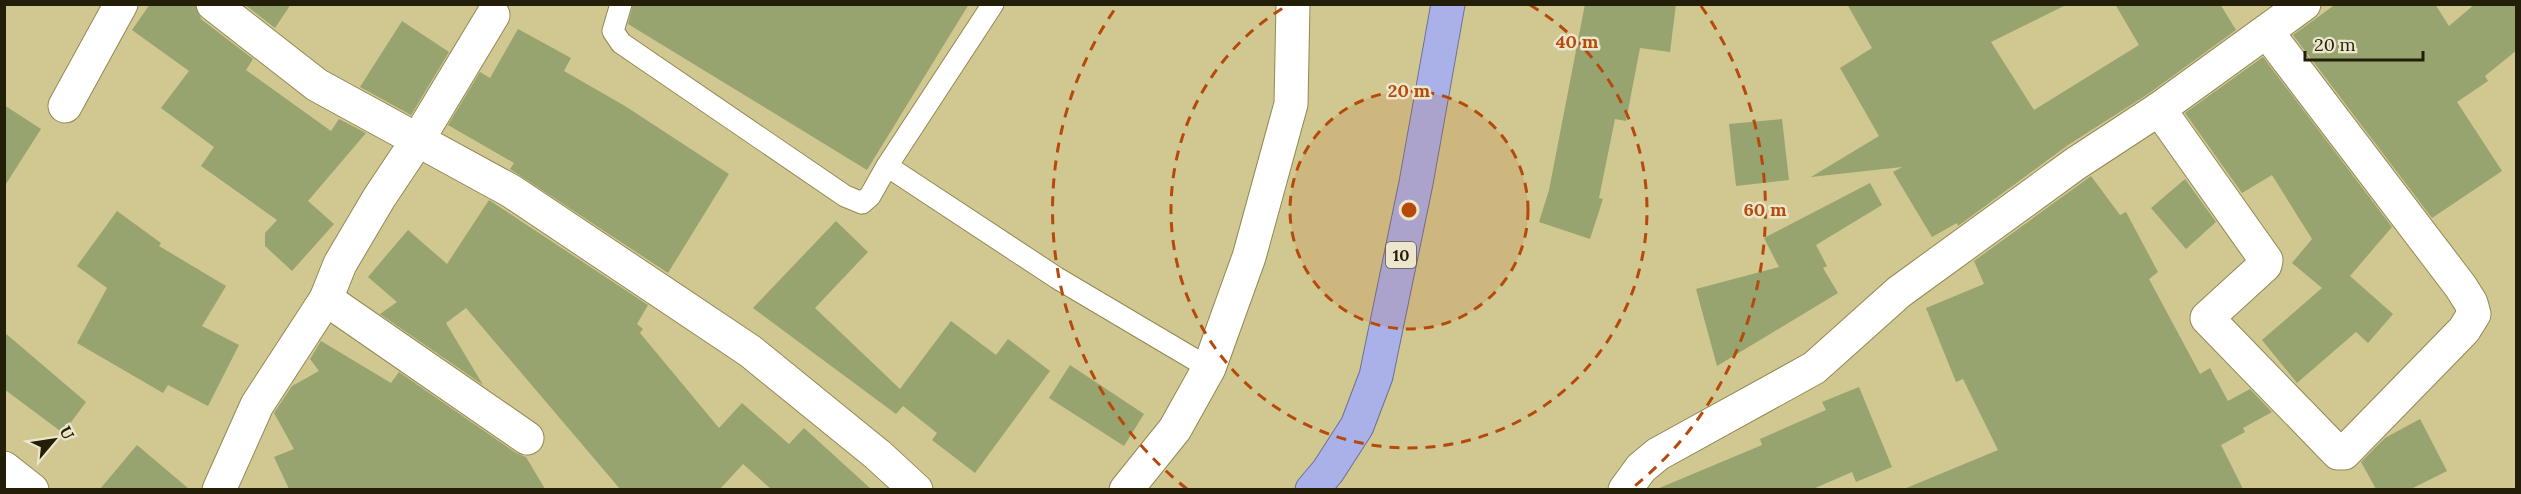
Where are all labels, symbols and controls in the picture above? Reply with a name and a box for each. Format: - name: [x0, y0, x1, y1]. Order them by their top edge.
- scale bar: [2305, 24, 2424, 62]
- text: 40 m: [1556, 30, 1599, 53]
- text: 20 m: [2314, 33, 2356, 56]
- text: 20 m: [1388, 79, 1431, 102]
- text: 60 m: [1743, 198, 1787, 221]
- centre of rings: [1399, 200, 1419, 220]
- road number: 10: [1386, 242, 1416, 268]
- north arrow: [24, 410, 84, 470]
- text: U: [55, 423, 79, 443]

